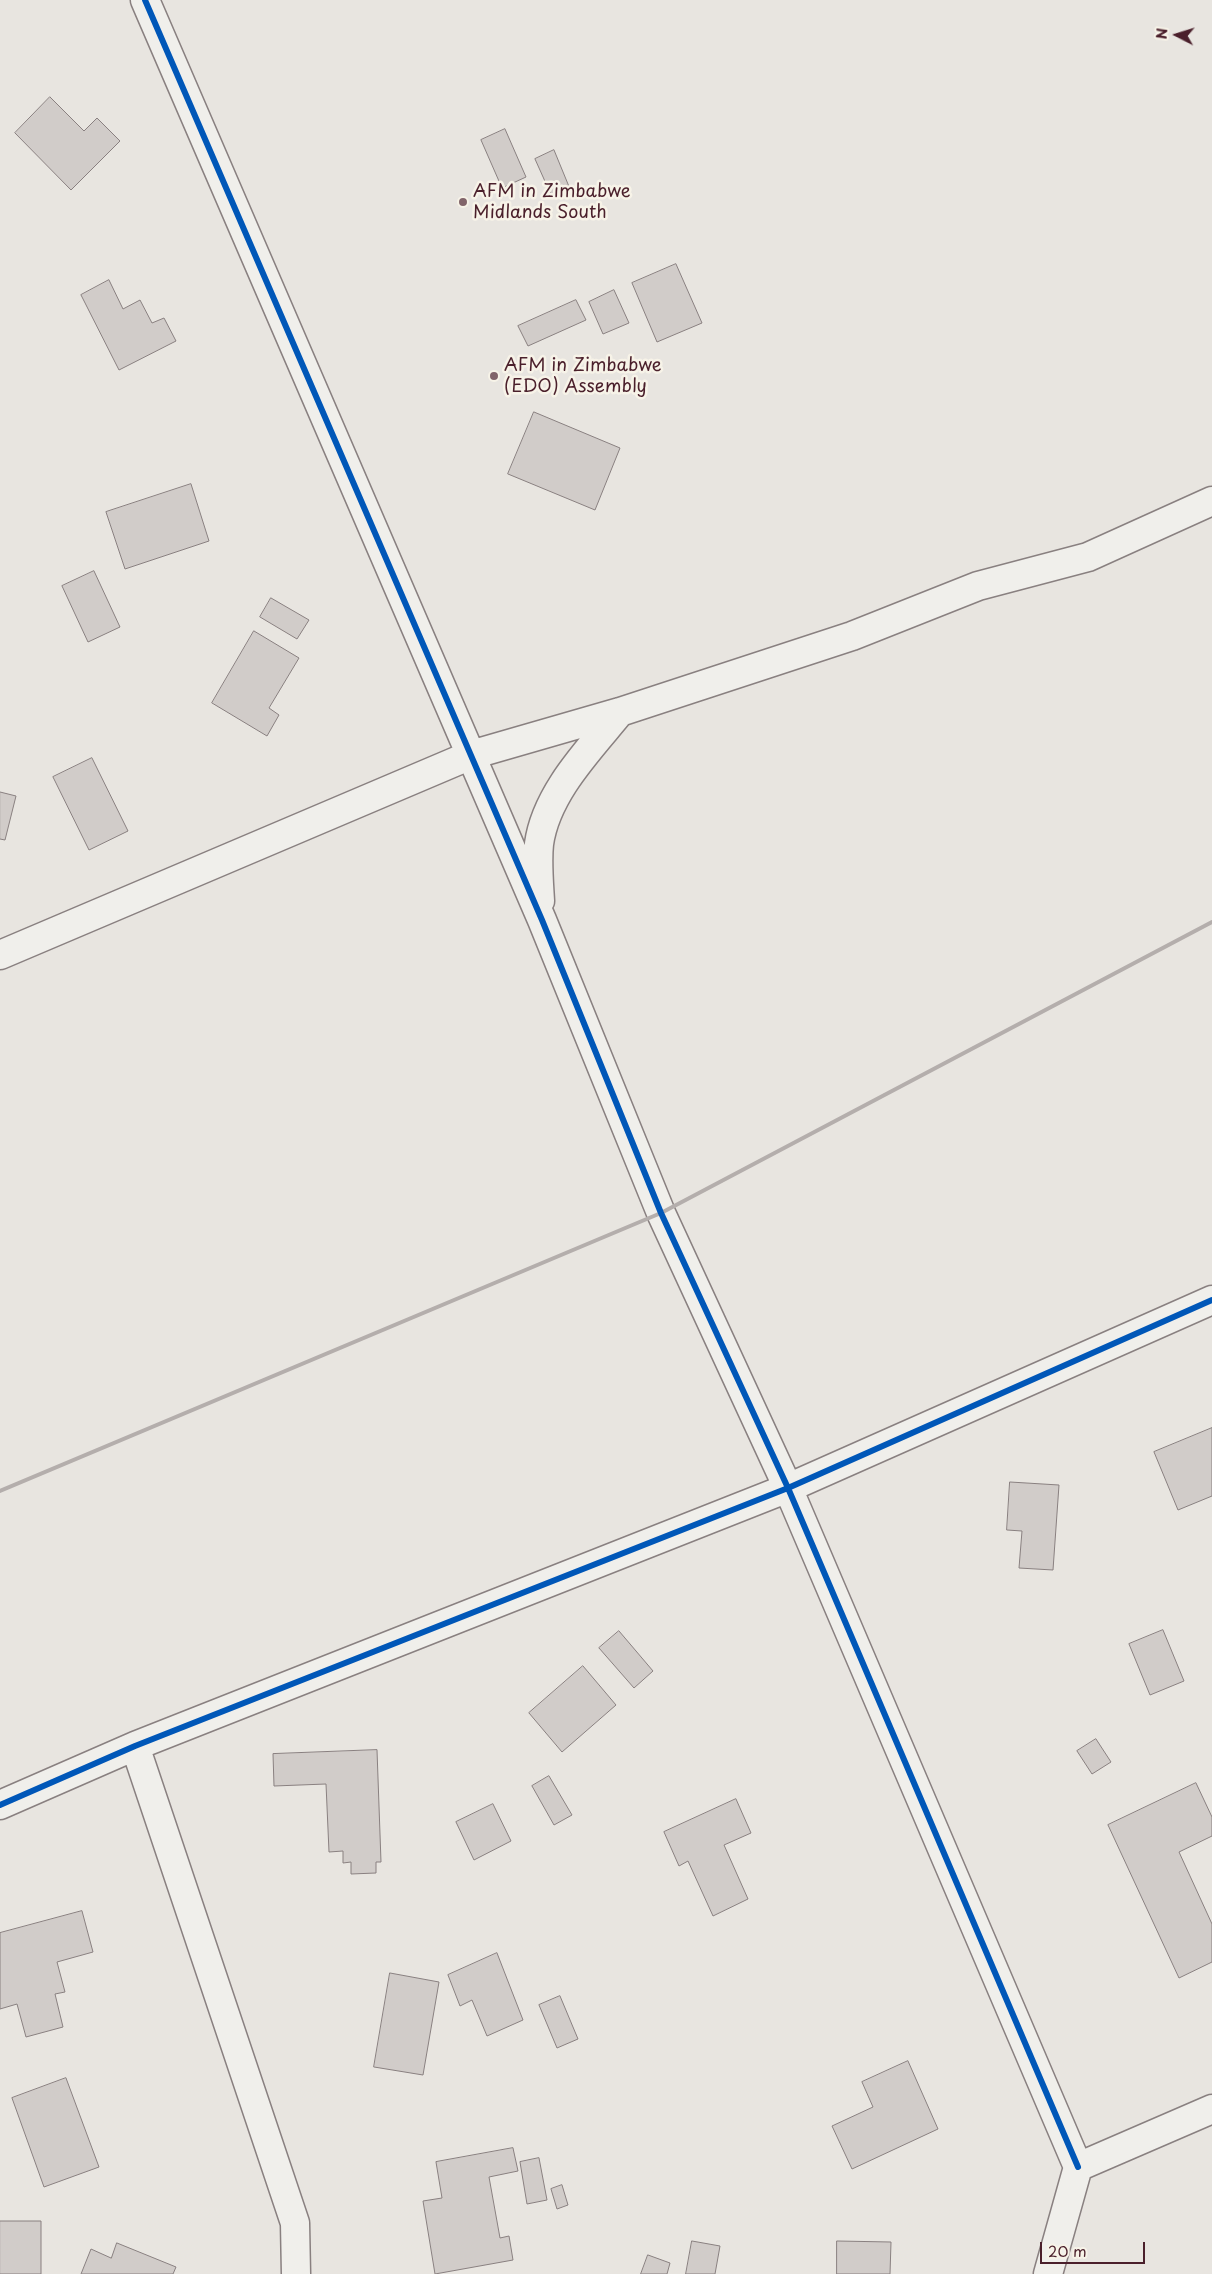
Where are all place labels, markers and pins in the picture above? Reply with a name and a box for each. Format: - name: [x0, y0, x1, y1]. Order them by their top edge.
- place label: AFM in Zimbabwe Midlands South: [473, 181, 631, 223]
- marker: AFM in Zimbabwe Midlands South: [457, 196, 469, 208]
- place label: AFM in Zimbabwe (EDO) Assembly: [504, 355, 662, 398]
- marker: AFM in Zimbabwe (EDO) Assembly: [488, 370, 500, 382]

